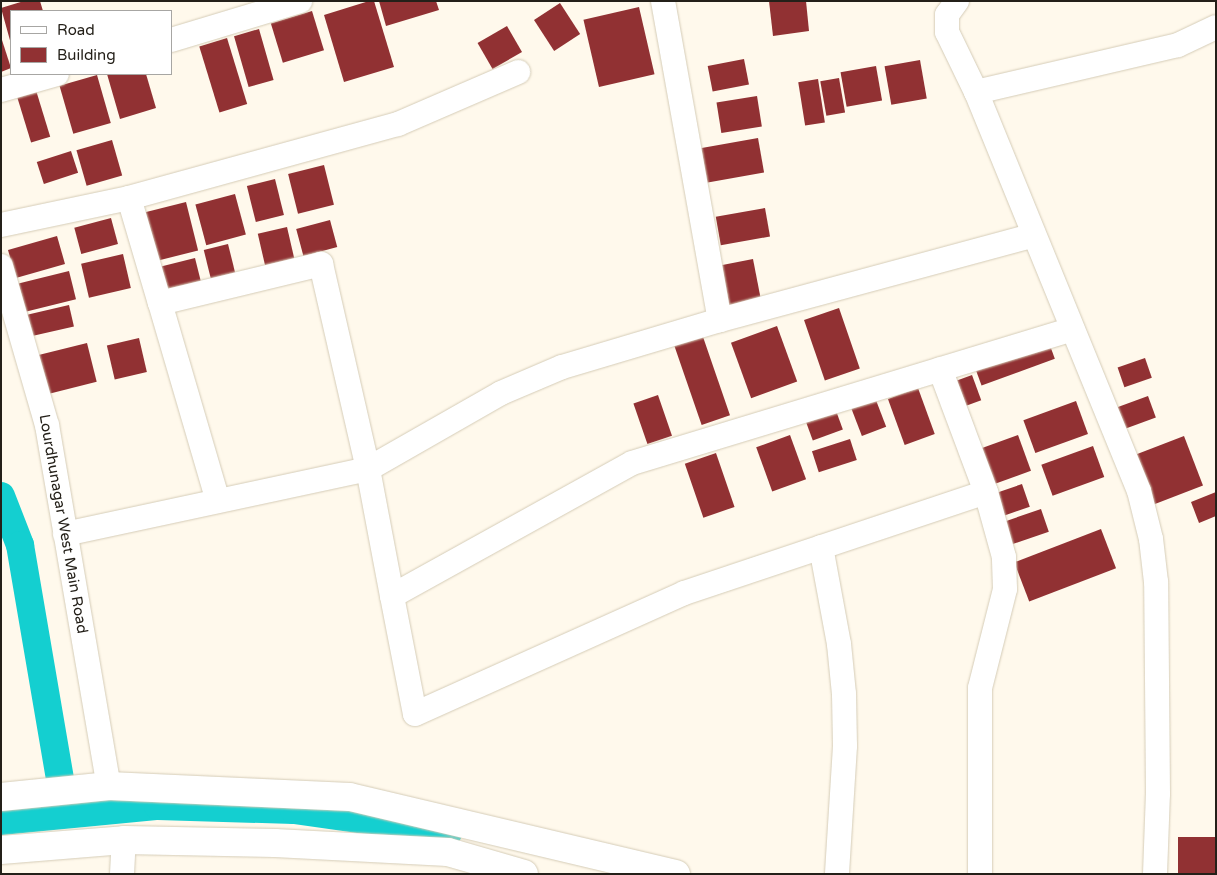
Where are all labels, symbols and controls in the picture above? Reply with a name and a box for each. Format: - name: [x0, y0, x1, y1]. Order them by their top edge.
- legend: [10, 10, 172, 75]
- text: Road: [57, 21, 95, 39]
- text: Building: [57, 46, 116, 64]
- street label: Lourdhunagar West Main Road: [35, 413, 91, 635]

